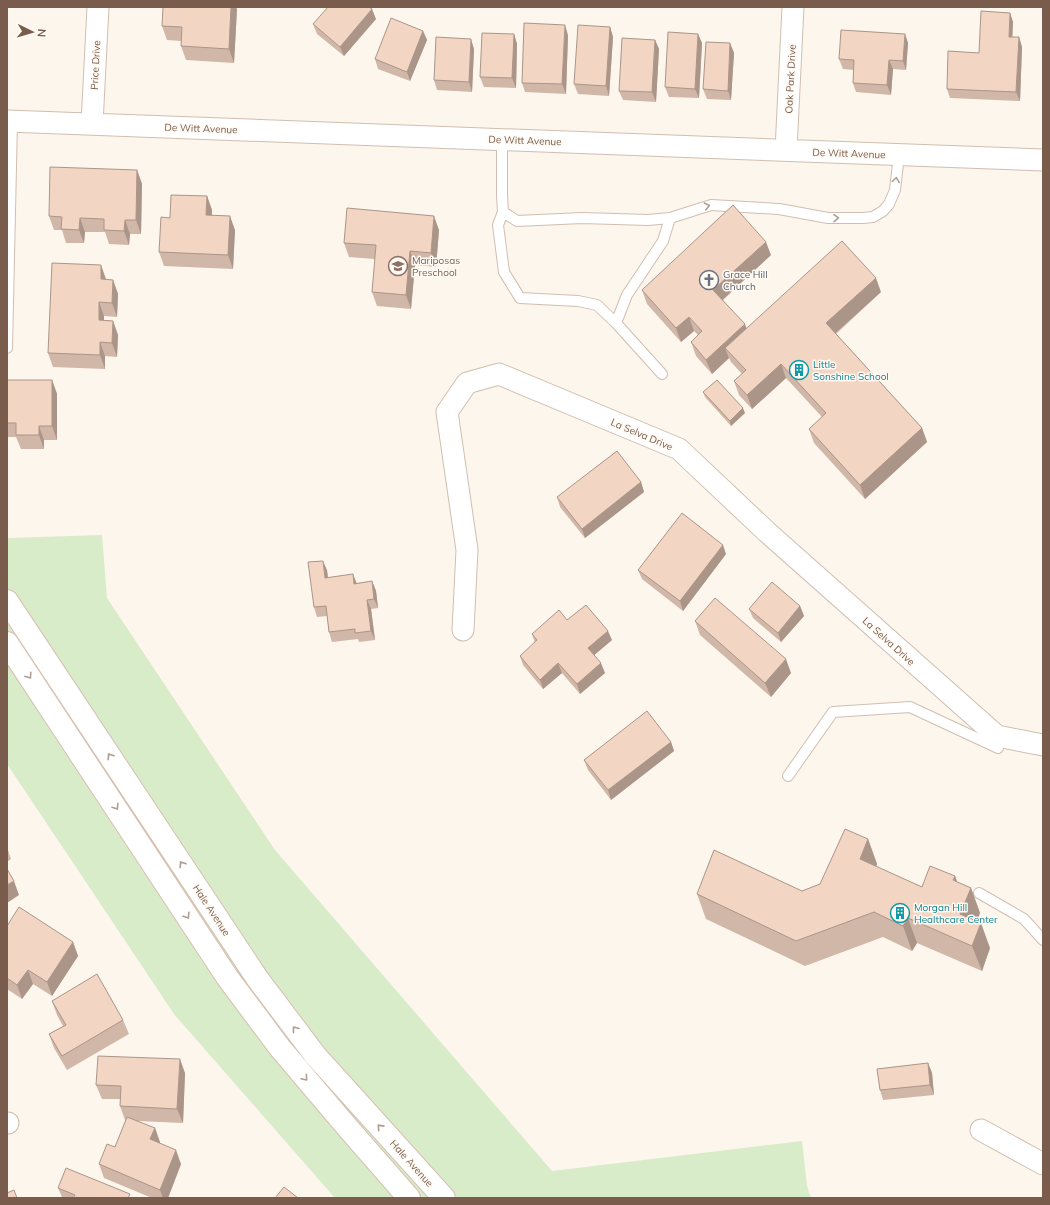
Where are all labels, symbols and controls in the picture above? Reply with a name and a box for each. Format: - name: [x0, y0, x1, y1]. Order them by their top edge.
- north arrow: [12, 12, 52, 52]
- text: N: [35, 28, 49, 38]
- street label: Price Drive: [88, 40, 103, 90]
- street label: Oak Park Drive: [782, 44, 799, 114]
- street label: De Witt Avenue: [164, 121, 238, 136]
- street label: De Witt Avenue: [488, 133, 562, 148]
- street label: De Witt Avenue: [812, 146, 886, 161]
- one-way arrow: [891, 177, 900, 183]
- one-way arrow: [704, 203, 710, 211]
- one-way arrow: [833, 214, 839, 222]
- place label: Mariposas Preschool: [412, 254, 460, 279]
- school or university icon: Mariposas Preschool: [387, 255, 409, 277]
- place label: Grace Hill Church: [723, 268, 768, 293]
- church icon: Grace Hill Church: [698, 269, 720, 291]
- place label: Little Sonshine School: [813, 358, 889, 383]
- building icon: Little Sonshine School: [788, 359, 810, 381]
- street label: La Selva Drive: [609, 416, 675, 453]
- street label: La Selva Drive: [860, 614, 918, 668]
- one-way arrow: [24, 671, 31, 678]
- one-way arrow: [107, 753, 115, 760]
- one-way arrow: [111, 803, 119, 810]
- one-way arrow: [179, 861, 187, 868]
- street label: Hale Avenue: [190, 882, 233, 939]
- place label: Morgan Hill Healthcare Center: [914, 901, 998, 926]
- building icon: Morgan Hill Healthcare Center: [889, 902, 911, 924]
- one-way arrow: [182, 912, 190, 919]
- one-way arrow: [292, 1026, 300, 1033]
- one-way arrow: [300, 1073, 307, 1080]
- one-way arrow: [378, 1124, 385, 1132]
- street label: Hale Avenue: [387, 1137, 436, 1190]

